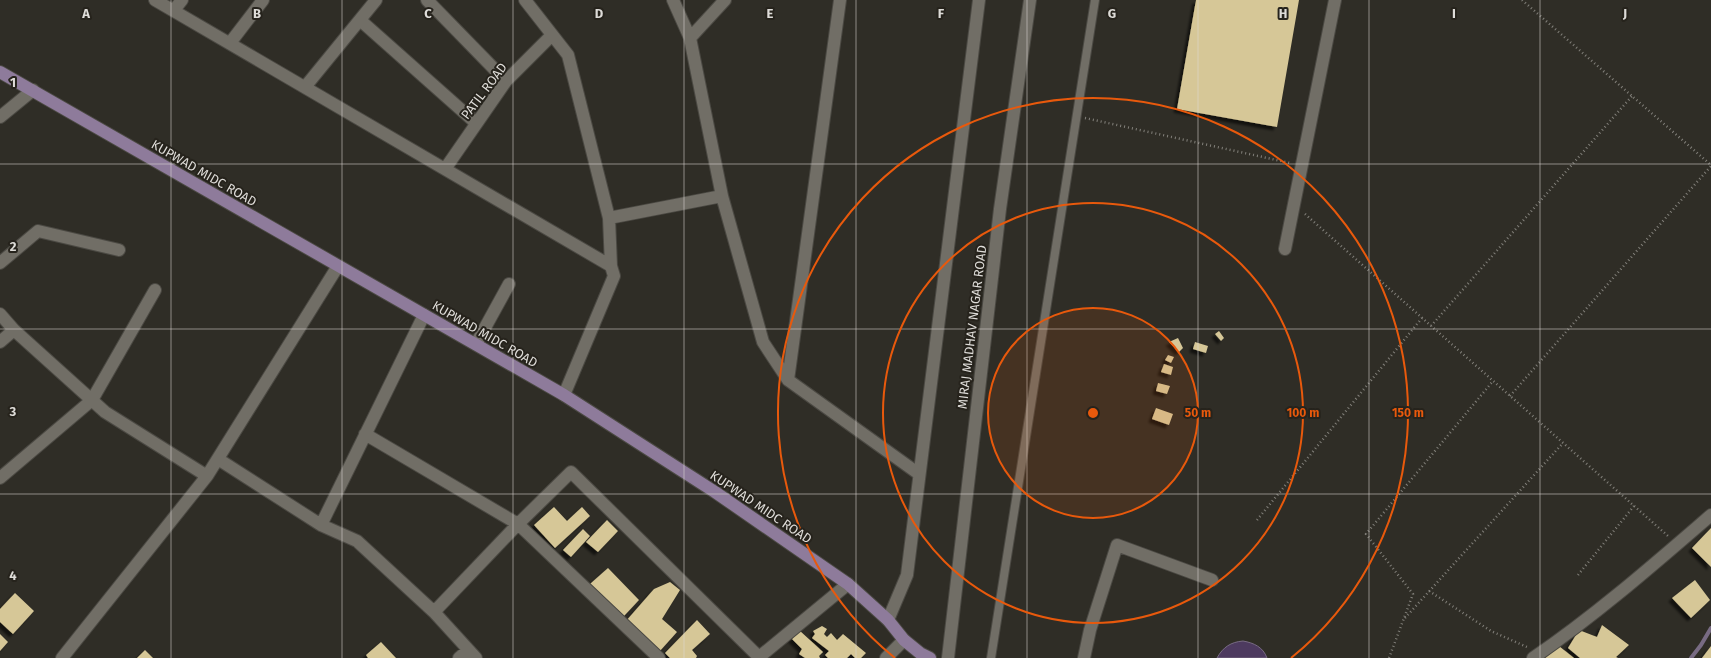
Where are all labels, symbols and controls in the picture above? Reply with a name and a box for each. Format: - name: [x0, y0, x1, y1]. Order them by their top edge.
- text: A: [81, 6, 90, 21]
- text: B: [253, 6, 261, 21]
- text: C: [424, 6, 432, 21]
- text: D: [595, 6, 604, 21]
- text: E: [767, 6, 774, 21]
- text: F: [938, 6, 945, 21]
- text: G: [1108, 6, 1116, 21]
- text: H: [1279, 6, 1287, 21]
- text: I: [1452, 6, 1456, 21]
- text: J: [1622, 6, 1627, 21]
- street label: PATIL ROAD: [458, 60, 510, 122]
- text: 1: [10, 75, 16, 90]
- street label: KUPWAD MIDC ROAD: [149, 137, 259, 209]
- text: 2: [10, 239, 17, 254]
- street label: MIRAJ MADHAV NAGAR ROAD: [955, 244, 989, 410]
- street label: KUPWAD MIDC ROAD: [430, 298, 540, 370]
- text: 3: [9, 404, 17, 419]
- centre of rings: [1086, 406, 1100, 420]
- text: 50 m: [1185, 406, 1211, 420]
- text: 100 m: [1287, 406, 1319, 420]
- text: 150 m: [1392, 406, 1424, 420]
- street label: KUPWAD MIDC ROAD: [707, 467, 815, 547]
- text: 4: [9, 568, 17, 583]

